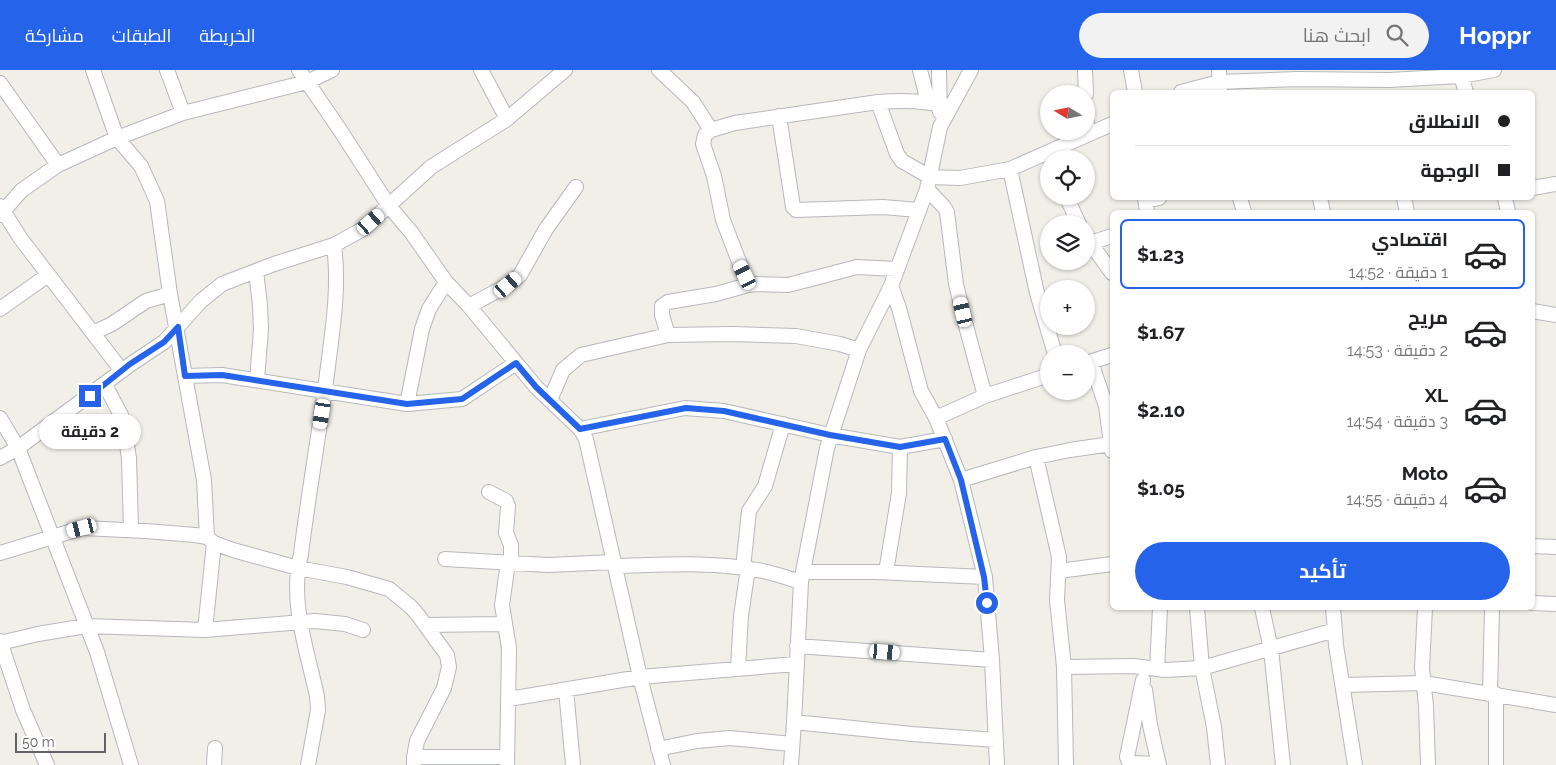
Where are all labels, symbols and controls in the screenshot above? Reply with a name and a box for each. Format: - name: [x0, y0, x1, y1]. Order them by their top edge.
- search box: [1079, 13, 1429, 58]
- icon: search: [1383, 21, 1411, 49]
- text: Hoppr: [1459, 21, 1531, 50]
- text: ابحث هنا: [1303, 24, 1371, 46]
- text: مشاركة: [25, 25, 84, 46]
- text: الطبقات: [112, 25, 171, 46]
- text: الخريطة: [199, 25, 256, 46]
- north arrow: [1040, 85, 1095, 140]
- map controls: [1040, 85, 1095, 400]
- text: الانطلاق: [1409, 110, 1480, 132]
- button: locate: [1040, 150, 1095, 205]
- text: الوجهة: [1420, 159, 1480, 181]
- car: [354, 206, 387, 238]
- button: layers: [1040, 215, 1095, 270]
- text: اقتصادي: [1372, 228, 1448, 250]
- icon: car: [1463, 232, 1508, 277]
- text: $1.23: [1137, 243, 1184, 265]
- car: [731, 258, 758, 292]
- text: 1 دقيقة · 14:52: [1349, 263, 1448, 282]
- car: [491, 269, 524, 301]
- button: +: [1040, 280, 1095, 335]
- car: [952, 296, 973, 328]
- text: مريح: [1408, 306, 1448, 328]
- icon: car: [1463, 310, 1508, 355]
- text: $1.67: [1137, 321, 1185, 343]
- text: 2 دقيقة · 14:53: [1347, 341, 1448, 360]
- button: −: [1040, 345, 1095, 400]
- text: XL: [1425, 384, 1448, 406]
- route end: [79, 385, 101, 407]
- icon: car: [1463, 388, 1508, 433]
- car: [312, 398, 331, 430]
- text: $2.10: [1137, 399, 1185, 421]
- text: 3 دقيقة · 14:54: [1347, 412, 1448, 431]
- callout: 2 دقيقة: [39, 414, 141, 448]
- text: 2 دقيقة: [61, 422, 119, 441]
- text: Moto: [1402, 462, 1448, 484]
- icon: car: [1463, 466, 1508, 511]
- text: $1.05: [1137, 477, 1185, 499]
- text: 4 دقيقة · 14:55: [1346, 490, 1448, 509]
- car: [65, 517, 98, 539]
- button: تأكيد: [1135, 542, 1510, 600]
- route start: [976, 592, 998, 614]
- car: [869, 643, 900, 661]
- scale bar: [15, 730, 106, 753]
- text: 50 m: [22, 734, 55, 750]

